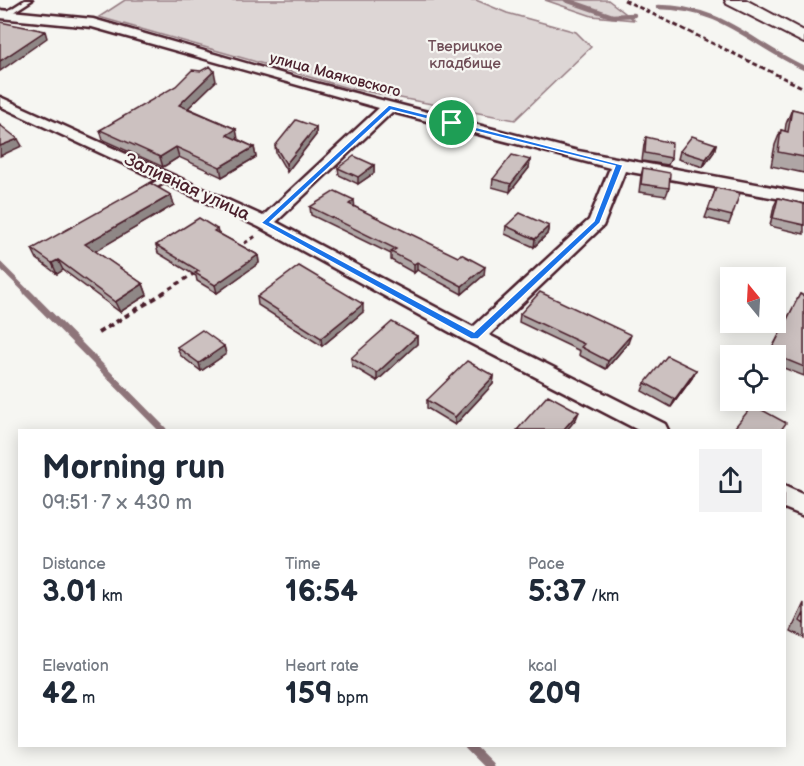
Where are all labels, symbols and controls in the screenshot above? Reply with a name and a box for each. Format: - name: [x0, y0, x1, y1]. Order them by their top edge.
- park label: Тверицкое кладбище: [428, 37, 502, 73]
- street label: улица Маяковского: [267, 48, 403, 102]
- pin: [426, 97, 477, 148]
- icon: arrive: [435, 106, 468, 139]
- street label: Заливная улица: [121, 149, 254, 225]
- north arrow: [720, 267, 786, 333]
- map controls: [720, 267, 786, 411]
- button: locate: [720, 345, 786, 411]
- text: Morning run: [42, 448, 225, 488]
- button: share: [699, 449, 762, 512]
- text: 09:51 · 7 × 430 m: [42, 491, 192, 515]
- text: Distance: [42, 555, 106, 574]
- text: Time: [285, 555, 320, 574]
- text: Pace: [528, 555, 564, 574]
- text: 3.01: [42, 574, 97, 610]
- text: 16:54: [285, 574, 358, 610]
- text: 5:37: [528, 574, 587, 610]
- text: km: [97, 587, 123, 606]
- text: /km: [587, 587, 619, 606]
- text: Elevation: [42, 657, 109, 676]
- text: Heart rate: [285, 657, 359, 676]
- text: kcal: [528, 657, 557, 676]
- text: 42: [42, 676, 78, 712]
- text: 159: [285, 676, 333, 712]
- text: 209: [528, 676, 582, 712]
- text: m: [78, 689, 95, 708]
- text: bpm: [333, 689, 368, 708]

